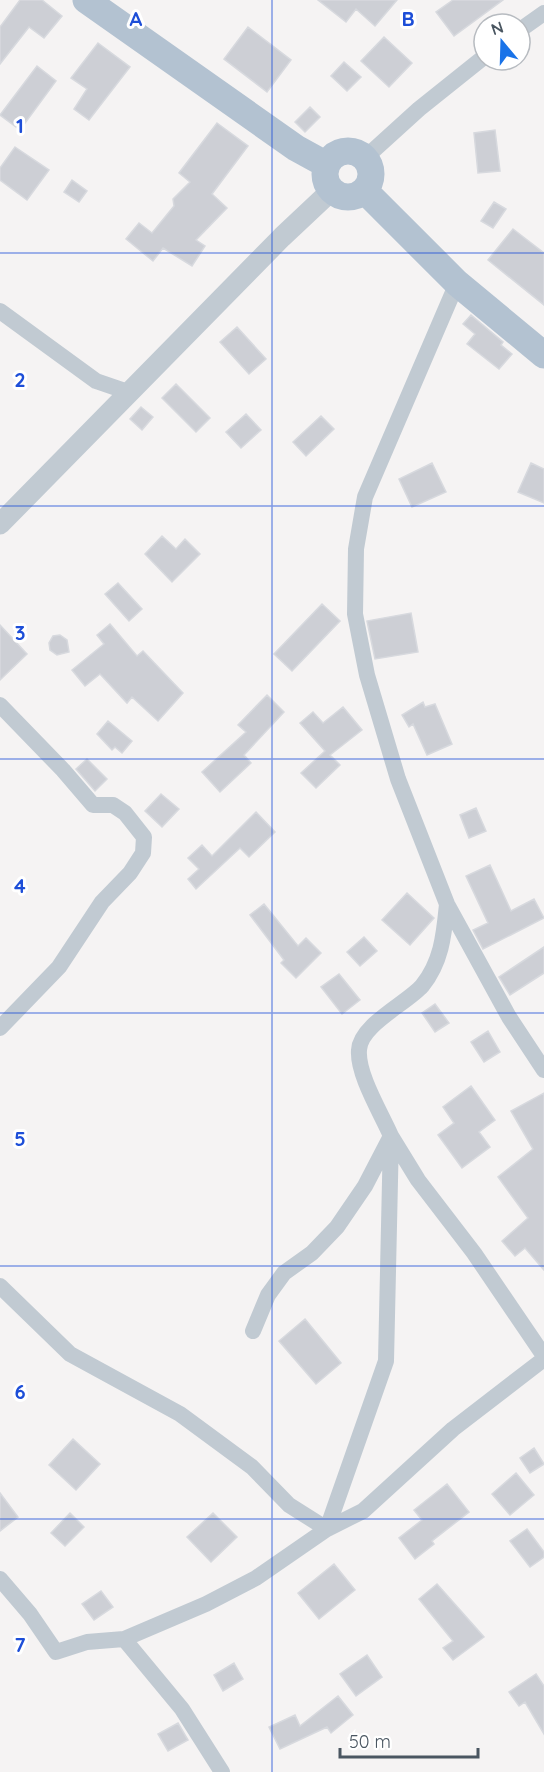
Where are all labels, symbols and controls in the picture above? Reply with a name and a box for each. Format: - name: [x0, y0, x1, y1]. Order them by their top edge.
- text: A: [130, 6, 143, 31]
- text: B: [401, 6, 415, 31]
- north arrow: [472, 12, 532, 72]
- text: N: [488, 16, 506, 39]
- text: 1: [16, 113, 24, 138]
- text: 2: [14, 367, 26, 392]
- text: 3: [15, 620, 25, 645]
- text: 4: [14, 873, 26, 898]
- text: 5: [14, 1126, 26, 1151]
- text: 6: [14, 1379, 26, 1404]
- text: 7: [15, 1632, 26, 1657]
- scale bar: [340, 1721, 478, 1759]
- text: 50 m: [349, 1730, 391, 1753]

